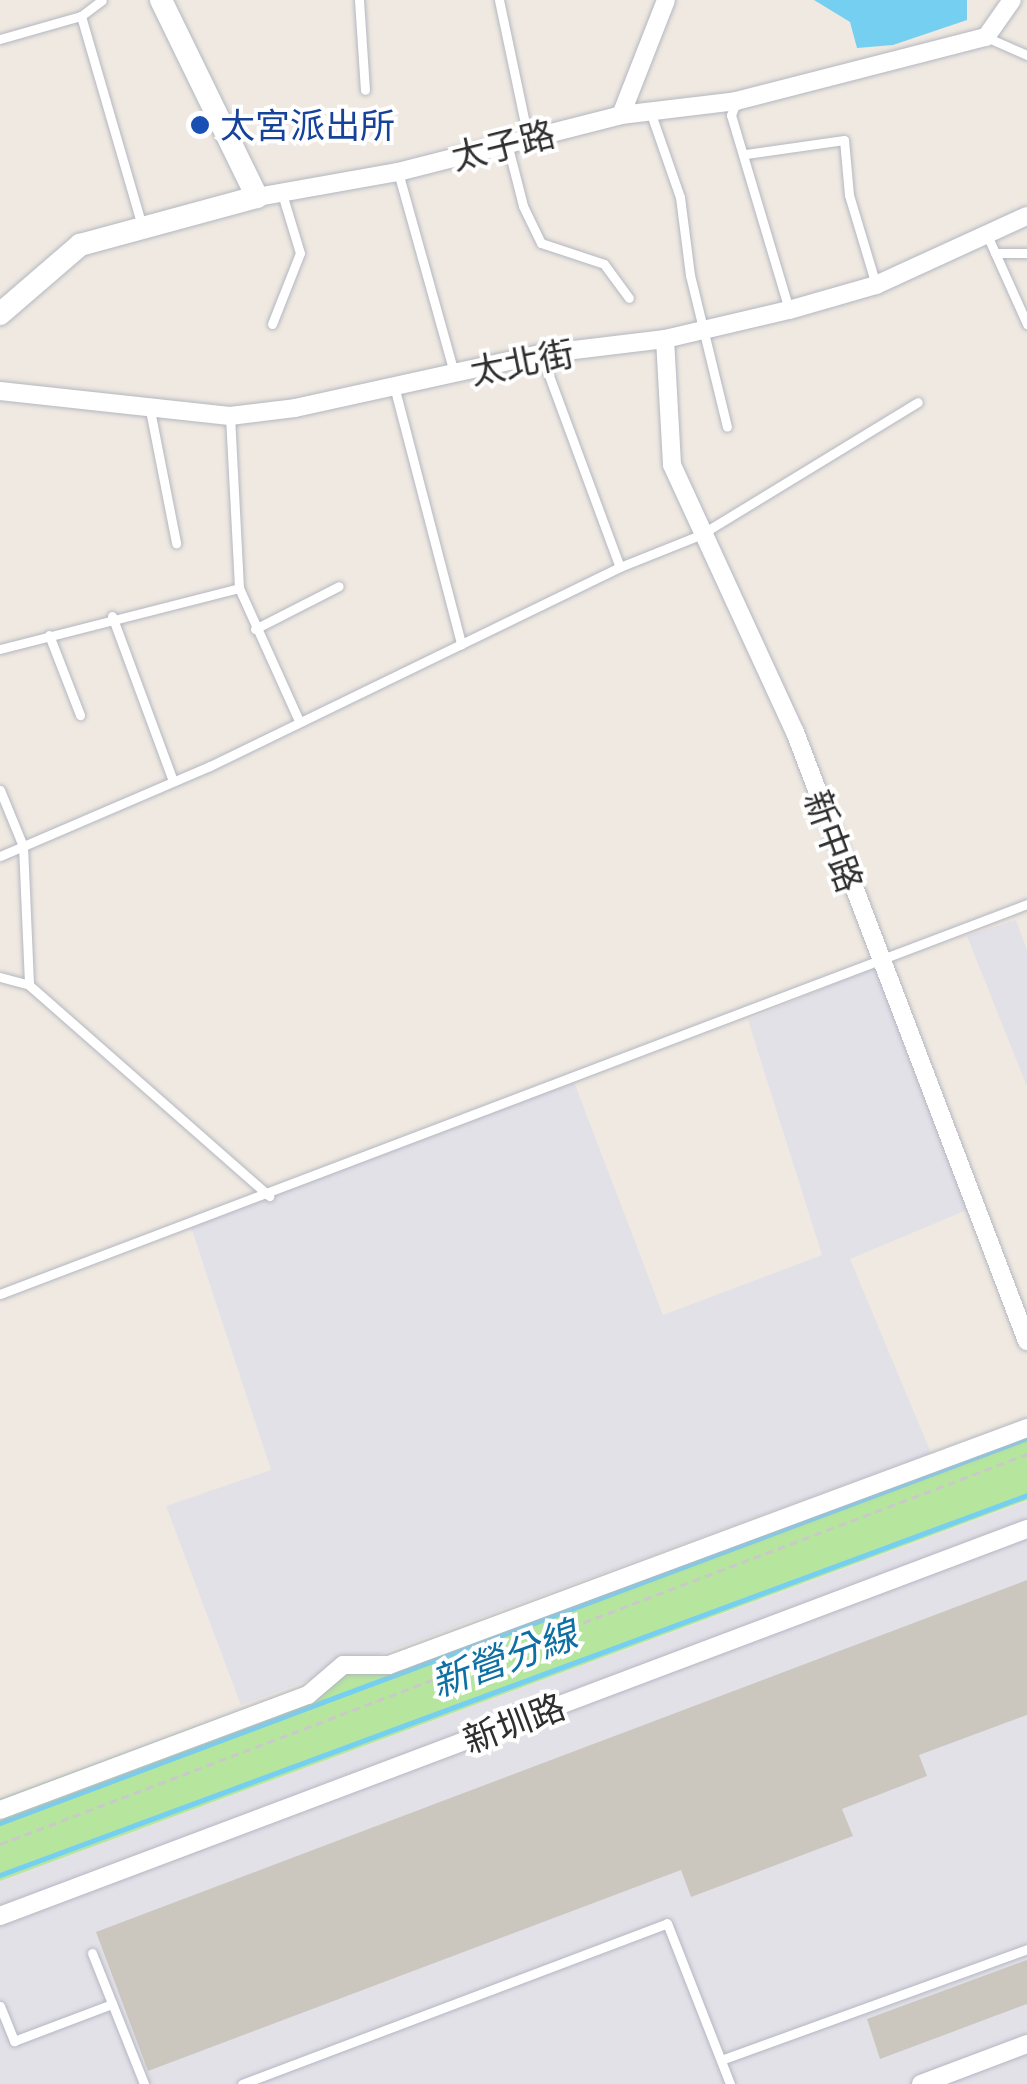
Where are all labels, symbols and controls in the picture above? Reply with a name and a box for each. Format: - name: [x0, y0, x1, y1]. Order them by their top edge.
- place label: 太宮派出所: [220, 104, 395, 146]
- street label: 太子路: [447, 112, 559, 178]
- marker: 太宮派出所: [189, 114, 211, 136]
- street label: 太北街: [466, 331, 578, 393]
- street label: 新中路: [796, 784, 872, 898]
- water label: 新營分線: [425, 1612, 583, 1706]
- street label: 新圳路: [457, 1685, 571, 1761]

